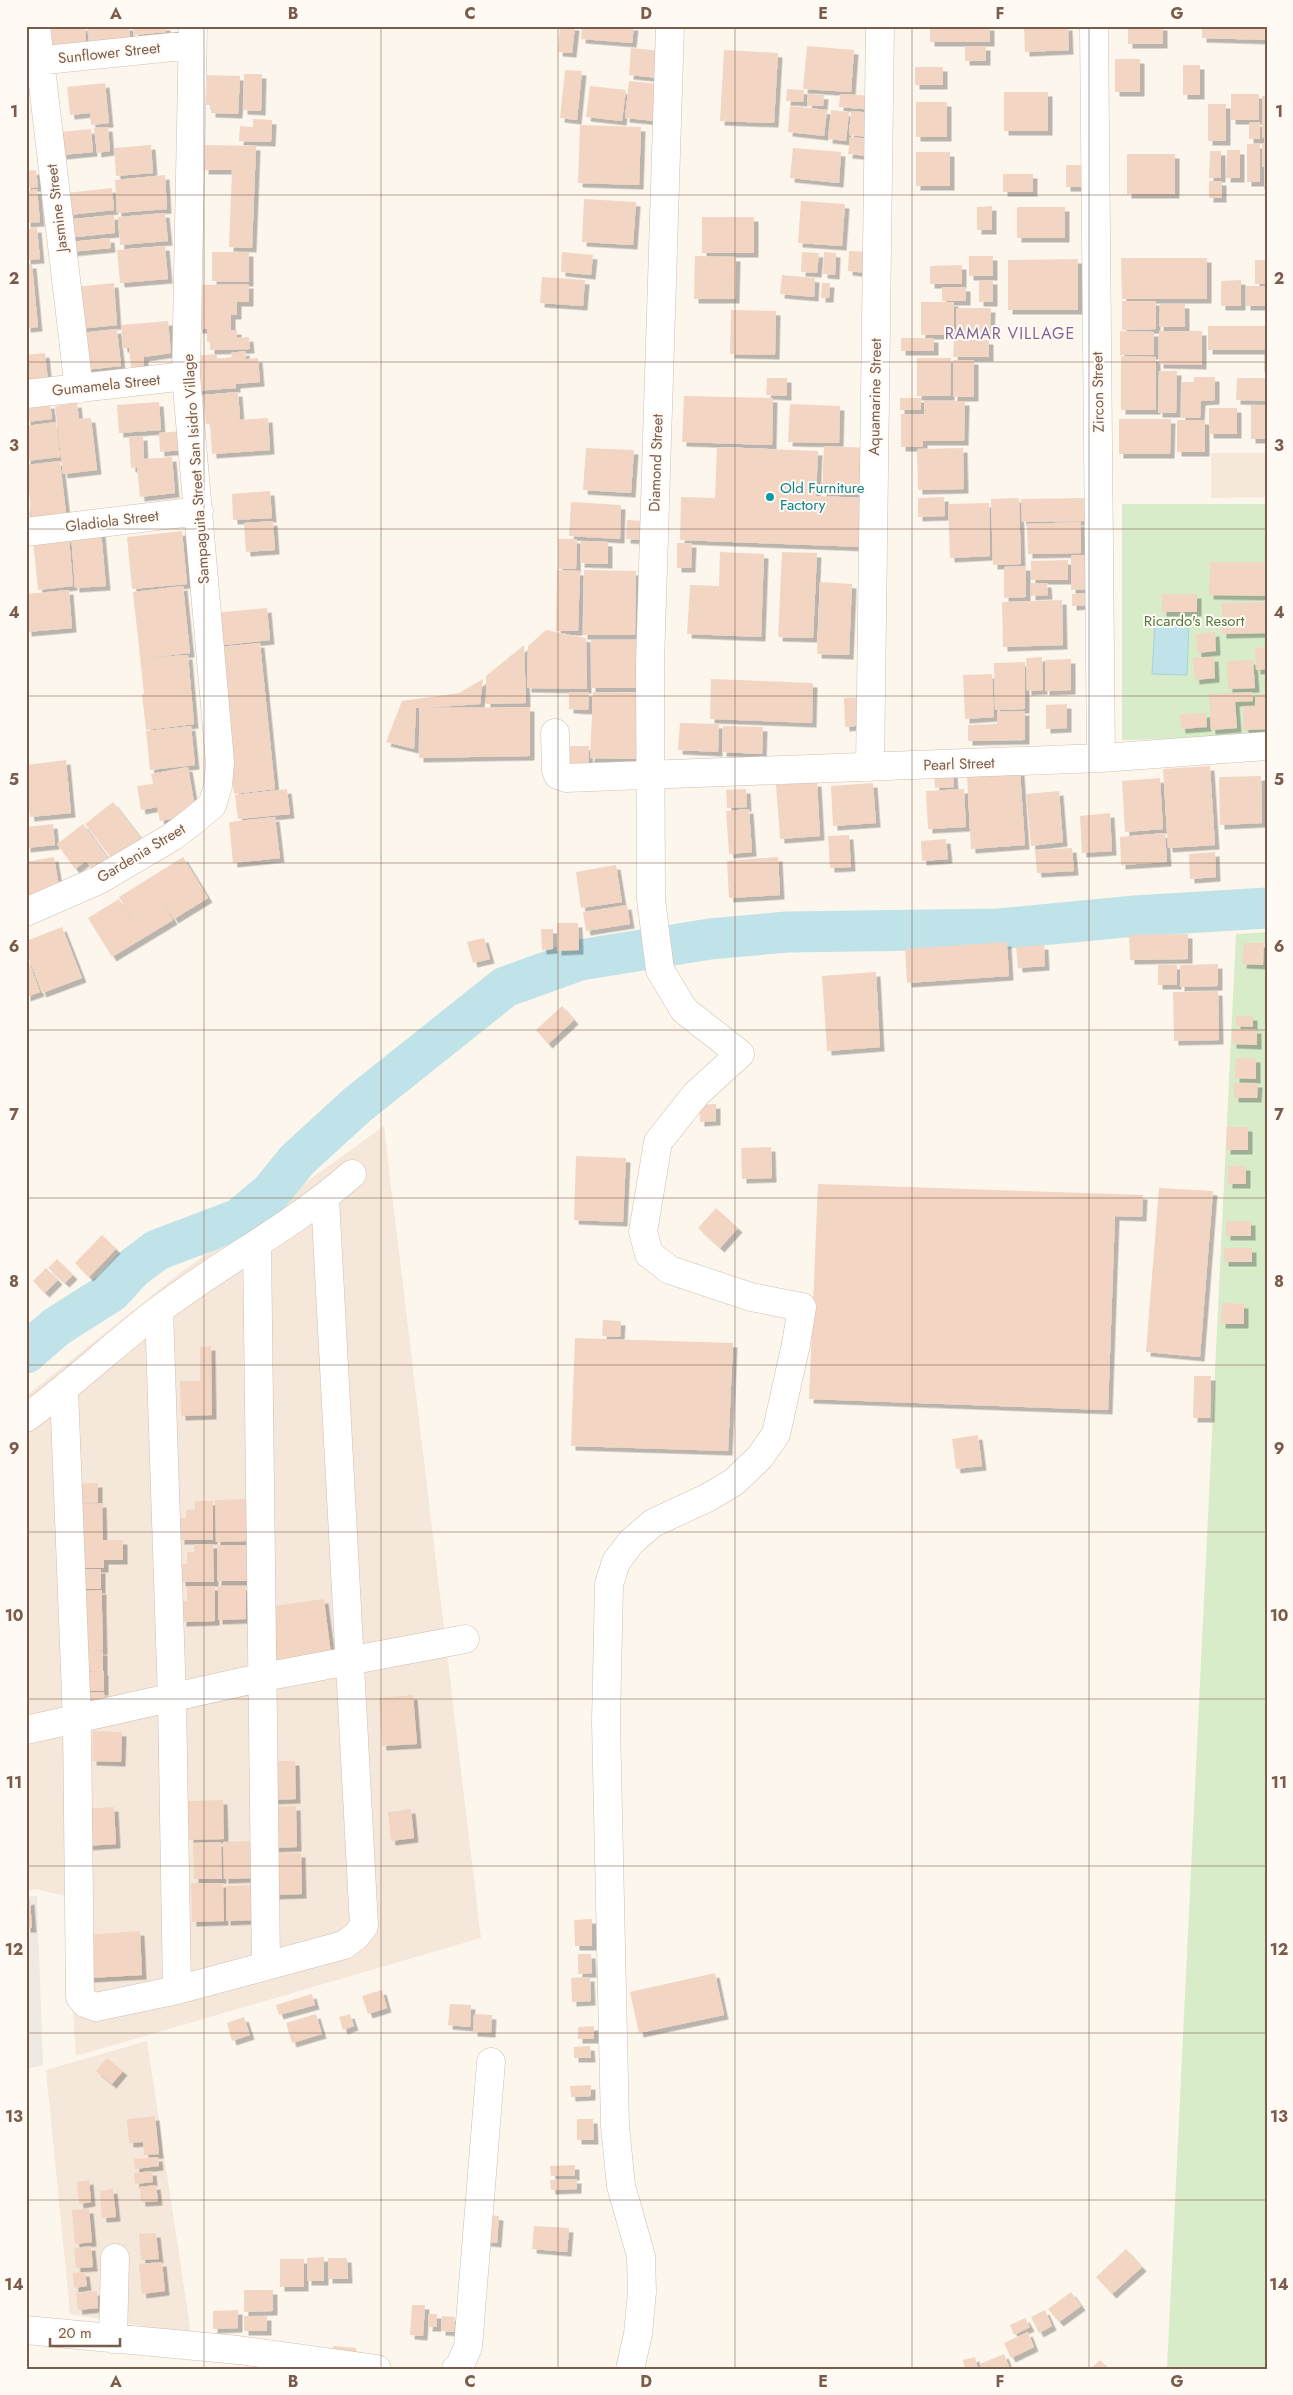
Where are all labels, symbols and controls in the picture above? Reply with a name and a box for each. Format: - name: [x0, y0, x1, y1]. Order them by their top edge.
- text: A: [109, 2, 122, 25]
- text: B: [288, 2, 298, 25]
- text: C: [464, 2, 476, 25]
- text: D: [640, 2, 652, 25]
- text: E: [818, 2, 828, 25]
- text: F: [996, 2, 1004, 25]
- text: G: [1170, 2, 1184, 25]
- street label: Sunflower Street: [57, 37, 162, 69]
- text: 1: [10, 100, 18, 123]
- text: 1: [1275, 100, 1283, 123]
- street label: Jasmine Street: [41, 162, 74, 255]
- text: 2: [9, 267, 19, 290]
- text: 2: [1274, 267, 1284, 290]
- district label: RAMAR VILLAGE: [945, 322, 1075, 345]
- street label: Aquamarine Street: [863, 338, 887, 456]
- street label: Zircon Street: [1086, 351, 1110, 432]
- street label: Sampaguita Street San Isidro Village: [177, 353, 215, 585]
- street label: Gumamela Street: [51, 368, 162, 402]
- street label: Diamond Street: [643, 413, 669, 512]
- text: 3: [9, 434, 19, 457]
- text: 3: [1274, 434, 1284, 457]
- place label: Old Furniture Factory: [780, 477, 865, 516]
- marker: Old Furniture Factory: [764, 491, 776, 503]
- street label: Gladiola Street: [64, 504, 160, 538]
- text: 4: [8, 601, 20, 624]
- text: 4: [1273, 601, 1285, 624]
- park label: Ricardo's Resort: [1144, 610, 1245, 632]
- street label: Pearl Street: [923, 752, 996, 776]
- text: 5: [9, 768, 19, 791]
- text: 5: [1274, 768, 1284, 791]
- street label: Gardenia Street: [93, 818, 190, 888]
- text: 6: [9, 935, 19, 958]
- text: 6: [1274, 935, 1284, 958]
- text: 7: [9, 1103, 19, 1126]
- text: 7: [1274, 1103, 1284, 1126]
- text: 8: [9, 1270, 19, 1293]
- text: 8: [1274, 1270, 1284, 1293]
- text: 9: [9, 1437, 19, 1460]
- text: 9: [1274, 1437, 1284, 1460]
- text: 10: [5, 1604, 23, 1627]
- text: 10: [1270, 1604, 1288, 1627]
- text: 11: [6, 1771, 22, 1794]
- text: 11: [1271, 1771, 1287, 1794]
- text: 12: [5, 1938, 23, 1961]
- text: 12: [1270, 1938, 1288, 1961]
- text: 13: [5, 2105, 23, 2128]
- text: 13: [1270, 2105, 1288, 2128]
- text: 14: [4, 2273, 24, 2296]
- text: 14: [1269, 2273, 1289, 2296]
- scale bar: [50, 2315, 120, 2347]
- text: 20 m: [58, 2322, 92, 2344]
- text: A: [109, 2370, 122, 2393]
- text: B: [288, 2370, 298, 2393]
- text: C: [464, 2370, 476, 2393]
- text: D: [640, 2370, 652, 2393]
- text: E: [818, 2370, 828, 2393]
- text: F: [996, 2370, 1004, 2393]
- text: G: [1170, 2370, 1184, 2393]

